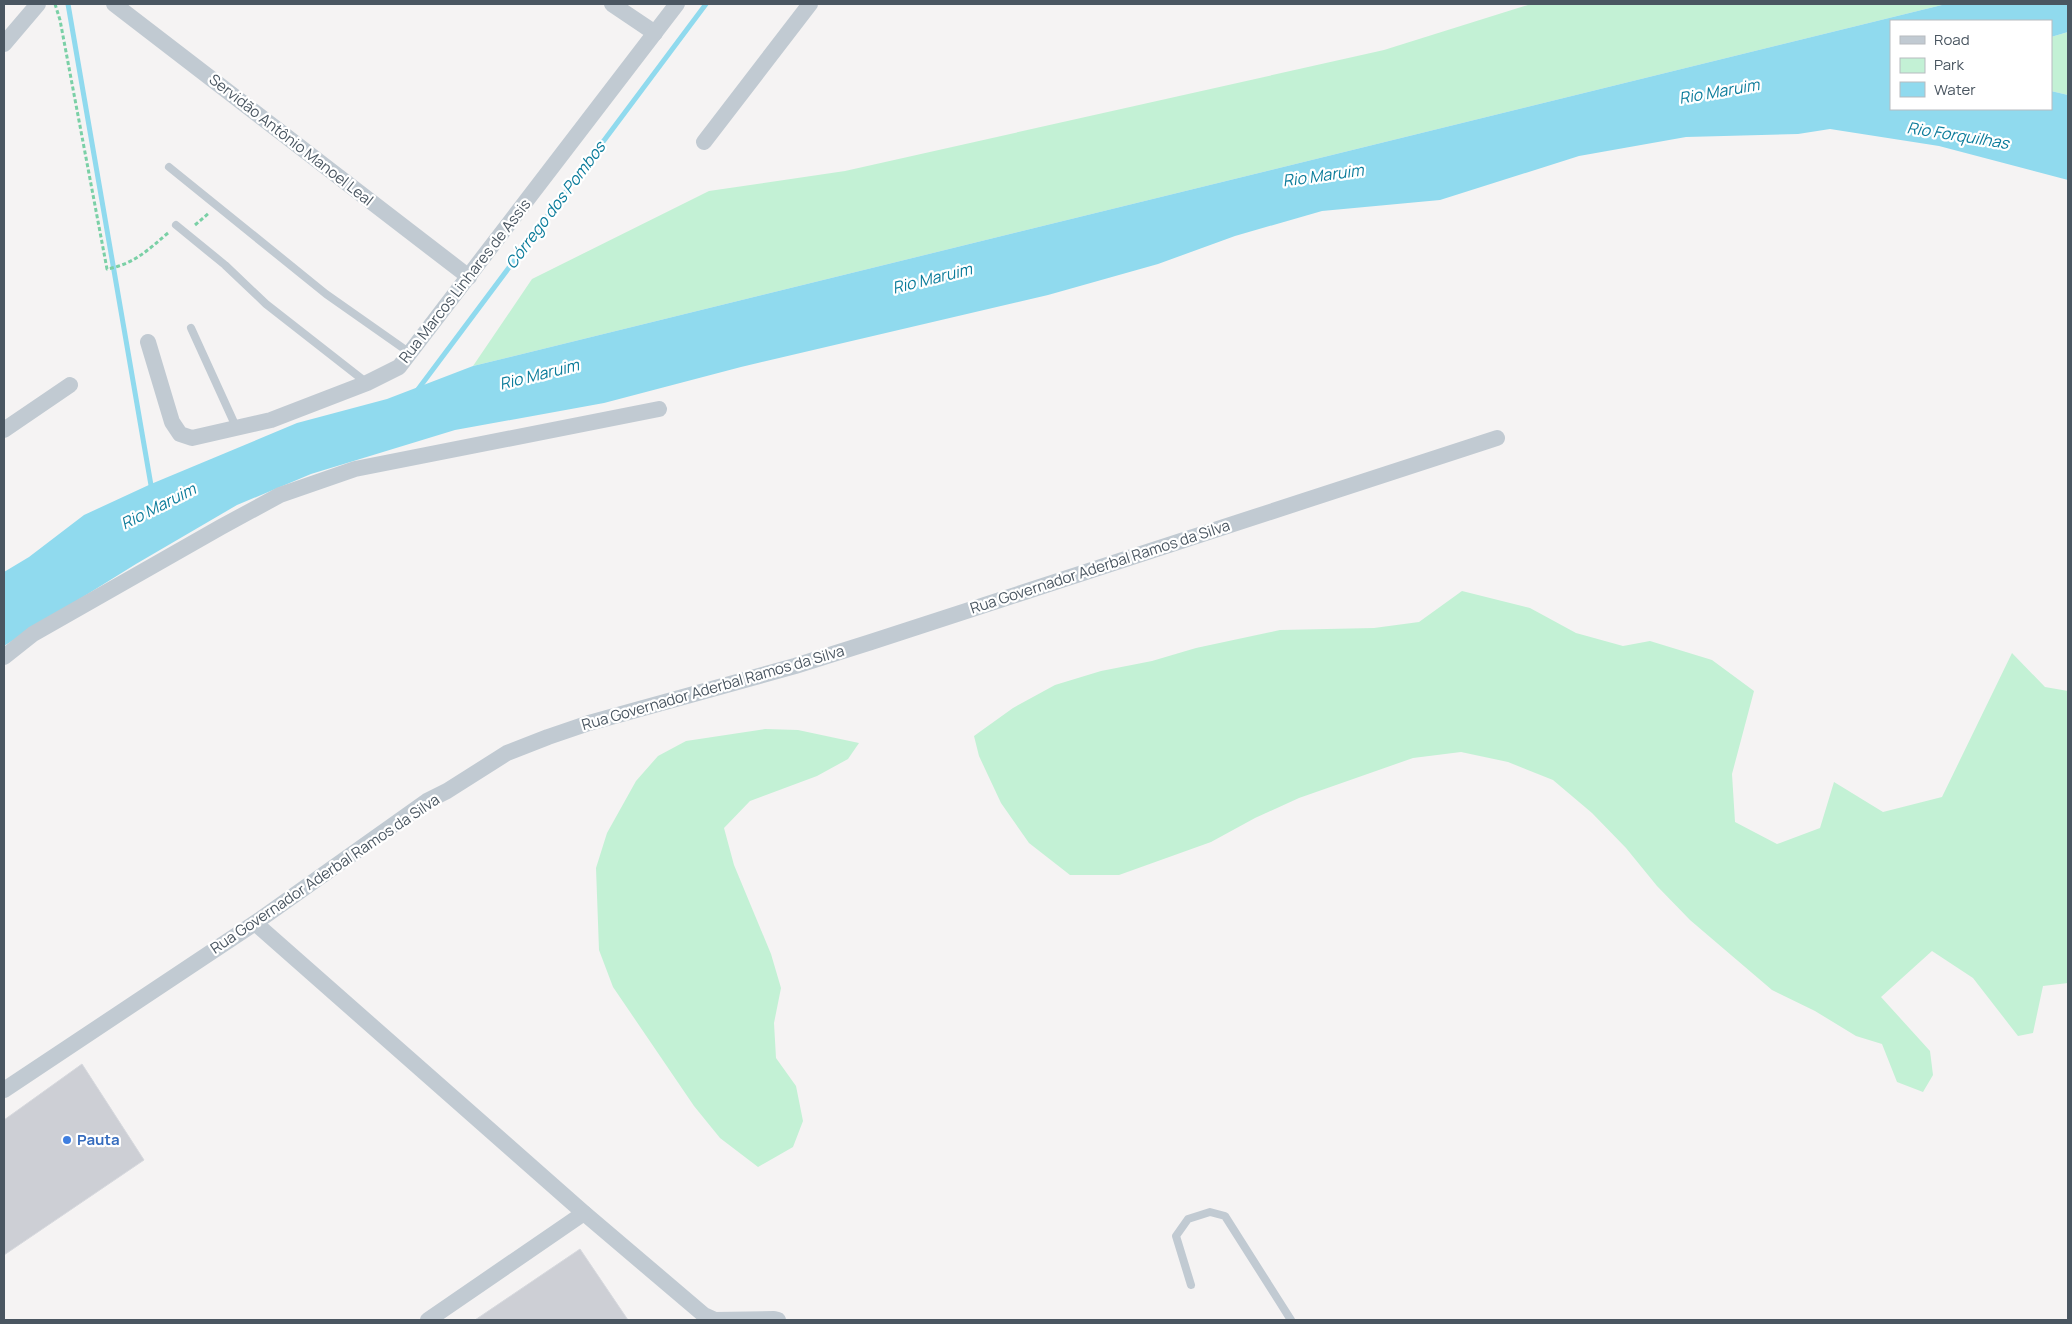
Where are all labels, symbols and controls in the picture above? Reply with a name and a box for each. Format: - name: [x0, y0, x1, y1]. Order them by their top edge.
- legend: [1890, 20, 2052, 110]
- text: Road: [1934, 29, 1970, 50]
- text: Park: [1934, 54, 1964, 75]
- street label: Servidão Antônio Manoel Leal: [205, 69, 378, 210]
- water label: Rio Maruim: [1677, 73, 1762, 109]
- text: Water: [1934, 79, 1976, 100]
- water label: Rio Forquilhas: [1906, 116, 2012, 154]
- water label: Córrego dos Pombos: [500, 136, 611, 273]
- water label: Rio Maruim: [1281, 158, 1366, 192]
- street label: Rua Marcos Linhares de Assis: [394, 194, 535, 367]
- water label: Rio Maruim: [890, 257, 976, 299]
- water label: Rio Maruim: [497, 353, 583, 395]
- water label: Rio Maruim: [117, 477, 201, 534]
- street label: Rua Governador Aderbal Ramos da Silva: [967, 514, 1233, 619]
- street label: Rua Governador Aderbal Ramos da Silva: [579, 640, 847, 735]
- street label: Rua Governador Aderbal Ramos da Silva: [206, 789, 443, 958]
- place label: Pauta: [77, 1129, 120, 1150]
- marker: Pauta: [61, 1134, 73, 1146]

